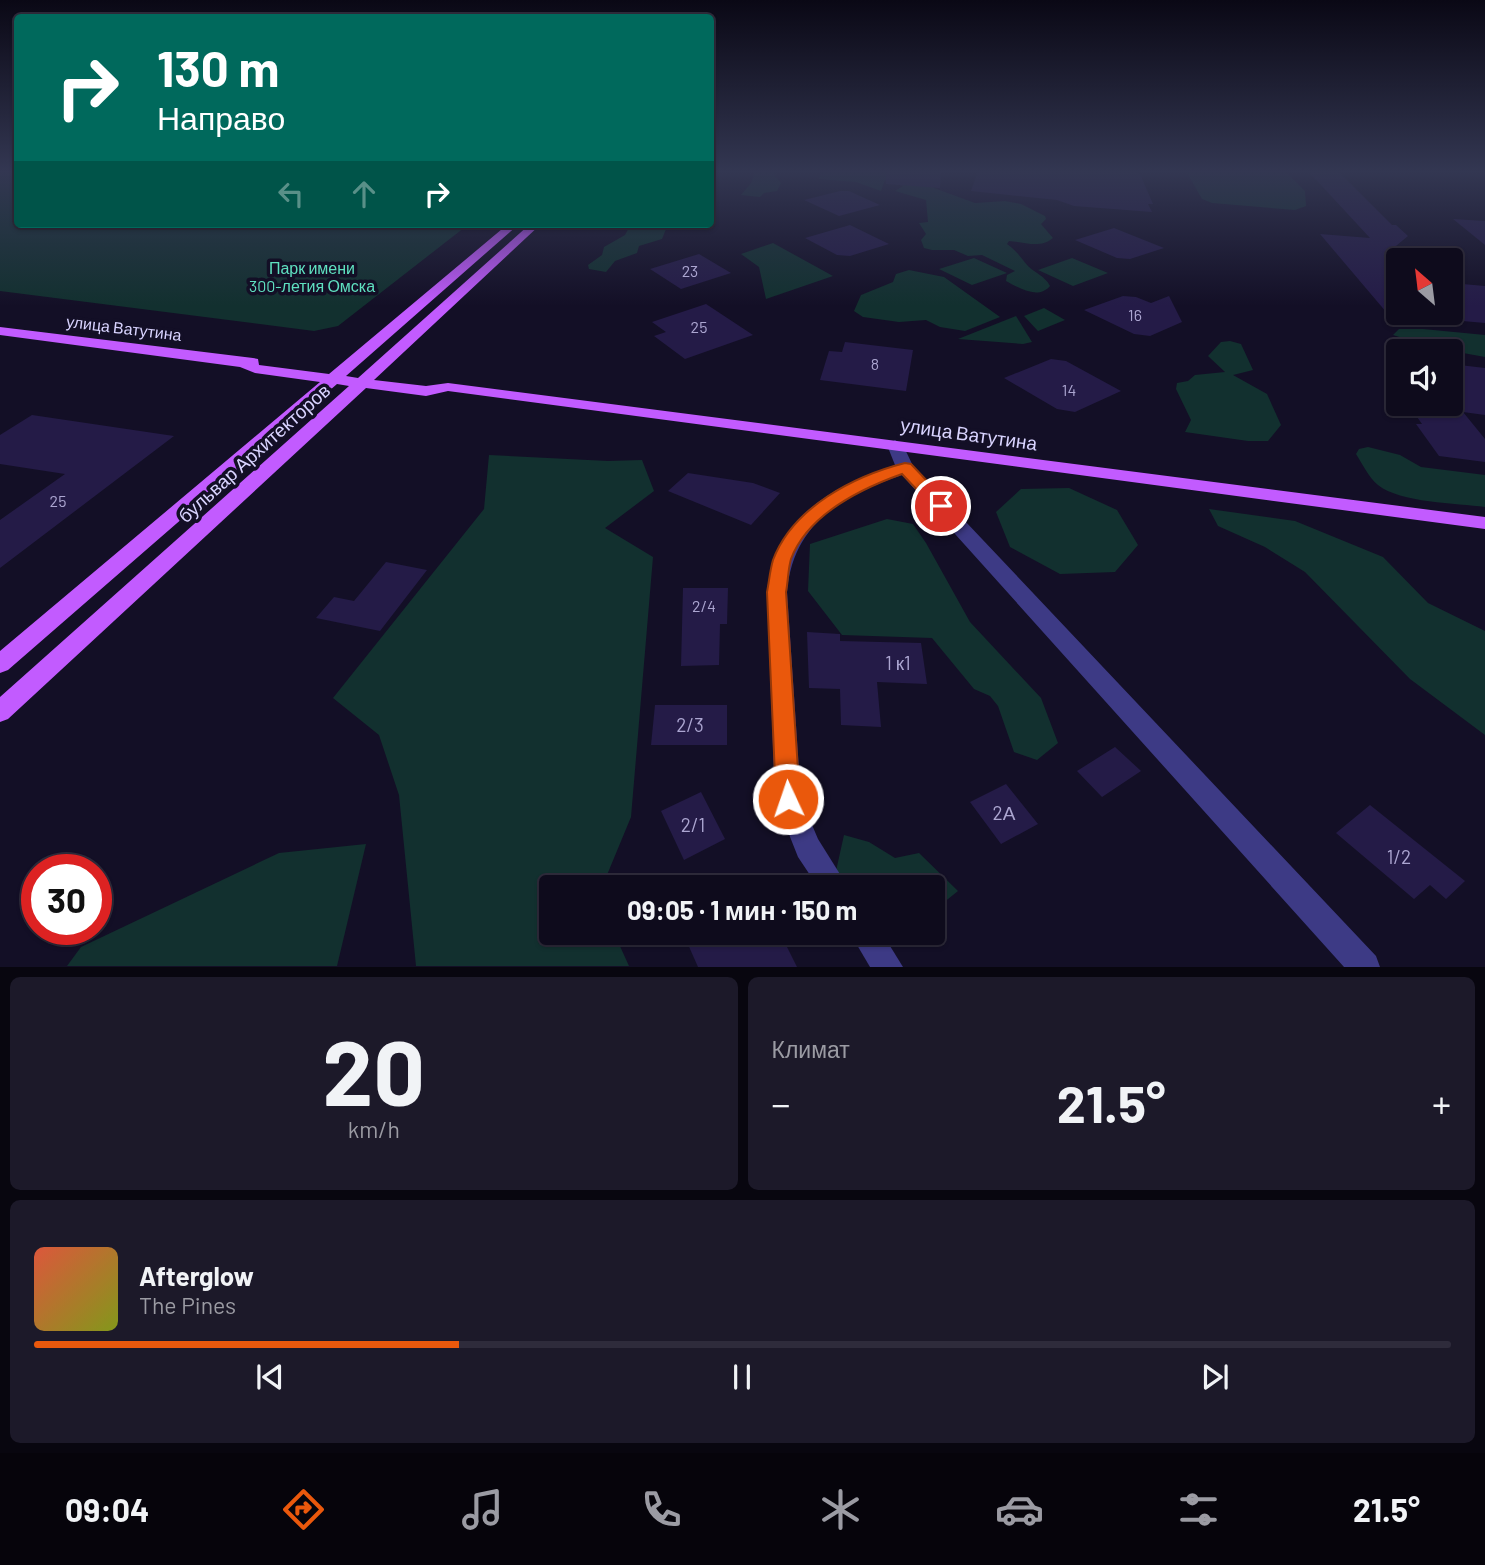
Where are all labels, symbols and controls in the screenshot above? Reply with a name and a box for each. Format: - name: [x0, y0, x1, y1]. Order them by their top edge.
- text: 130 m: [157, 38, 279, 97]
- icon: right: [42, 42, 133, 133]
- text: Направо: [157, 98, 285, 136]
- icon: left: [272, 175, 310, 213]
- icon: ahead: [345, 175, 383, 213]
- icon: right: [418, 175, 456, 213]
- north arrow: [1386, 248, 1463, 326]
- map controls: [1386, 248, 1463, 416]
- park label: Парк имени 300-летия Омска: [249, 258, 375, 295]
- house number: 23: [682, 261, 698, 280]
- house number: 16: [1128, 305, 1142, 324]
- street label: улица Ватутина: [65, 311, 183, 344]
- house number: 25: [691, 317, 707, 336]
- button: sound: [1386, 339, 1463, 416]
- house number: 8: [871, 354, 879, 373]
- street label: бульвар Архитекторов: [173, 378, 334, 527]
- house number: 14: [1062, 380, 1076, 399]
- street label: улица Ватутина: [899, 413, 1039, 455]
- pin: [911, 476, 971, 536]
- icon: arrive: [922, 487, 960, 525]
- house number: 25: [50, 491, 66, 510]
- house number: 2/4: [692, 596, 716, 615]
- house number: 1 к1: [885, 651, 911, 674]
- house number: 2/3: [676, 713, 704, 736]
- position arrow: [751, 762, 825, 836]
- house number: 2А: [993, 801, 1016, 824]
- house number: 2/1: [681, 813, 705, 836]
- house number: 1/2: [1387, 845, 1411, 868]
- speed limit sign: 30: [21, 854, 112, 945]
- text: 09:05 · 1 мин · 150 m: [627, 894, 857, 925]
- text: 20: [322, 1015, 425, 1124]
- text: Климат: [772, 1035, 850, 1063]
- text: 21.5°: [1057, 1071, 1166, 1133]
- text: −: [772, 1080, 791, 1126]
- text: +: [1432, 1080, 1451, 1126]
- text: km/h: [348, 1115, 400, 1143]
- text: Afterglow: [139, 1260, 254, 1291]
- text: The Pines: [139, 1291, 236, 1319]
- icon: previous: [251, 1358, 289, 1396]
- icon: pause: [723, 1358, 761, 1396]
- icon: next: [1196, 1358, 1234, 1396]
- icon: directions: [279, 1485, 328, 1534]
- icon: music: [458, 1485, 507, 1534]
- icon: phone: [637, 1485, 686, 1534]
- icon: climate: [816, 1485, 865, 1534]
- icon: car: [995, 1485, 1044, 1534]
- icon: filters: [1174, 1485, 1223, 1534]
- text: 09:04: [65, 1490, 149, 1528]
- text: 21.5°: [1353, 1490, 1420, 1528]

